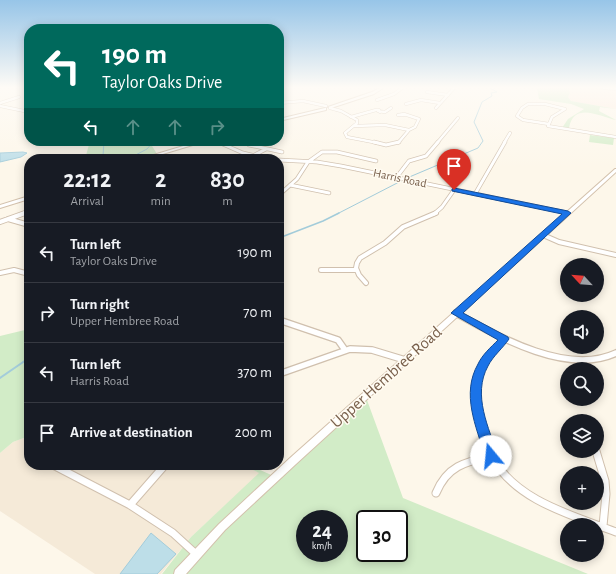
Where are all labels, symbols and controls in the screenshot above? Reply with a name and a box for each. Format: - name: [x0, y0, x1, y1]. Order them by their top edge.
- icon: left: [36, 40, 88, 92]
- text: 190 m: [102, 41, 167, 69]
- text: Taylor Oaks Drive: [102, 74, 222, 92]
- icon: left: [80, 116, 102, 138]
- icon: ahead: [122, 116, 144, 138]
- icon: ahead: [164, 116, 186, 138]
- icon: right: [206, 116, 228, 138]
- pin: [437, 149, 471, 190]
- icon: arrive: [443, 155, 465, 177]
- street label: Harris Road: [372, 166, 428, 190]
- text: 22:12: [63, 168, 111, 192]
- text: 2: [155, 168, 166, 192]
- text: 830: [210, 168, 245, 192]
- text: Arrival: [71, 195, 104, 208]
- text: min: [151, 195, 171, 208]
- text: m: [222, 195, 233, 208]
- text: Turn left: [70, 237, 121, 252]
- icon: left: [36, 242, 58, 264]
- text: 190 m: [237, 245, 272, 260]
- text: Taylor Oaks Drive: [70, 255, 157, 268]
- north arrow: [560, 258, 604, 302]
- map controls: [560, 258, 604, 562]
- text: Turn right: [70, 297, 129, 312]
- icon: right: [36, 302, 58, 324]
- text: 70 m: [243, 305, 272, 320]
- button: sound: [560, 310, 604, 354]
- text: Upper Hembree Road: [70, 315, 179, 328]
- street label: Upper Hembree Road: [327, 323, 445, 431]
- text: Turn left: [70, 357, 121, 372]
- icon: left: [36, 362, 58, 384]
- button: search: [560, 362, 604, 406]
- text: 370 m: [237, 365, 272, 380]
- text: Harris Road: [70, 375, 129, 388]
- button: layers: [560, 414, 604, 458]
- icon: arrive: [36, 422, 58, 444]
- text: Arrive at destination: [70, 425, 193, 440]
- text: 200 m: [235, 425, 272, 440]
- position arrow: [470, 435, 512, 477]
- button: +: [560, 466, 604, 510]
- speed limit sign: 30: [356, 510, 408, 562]
- button: −: [560, 518, 604, 562]
- text: 24: [312, 521, 332, 541]
- text: km/h: [312, 541, 332, 551]

